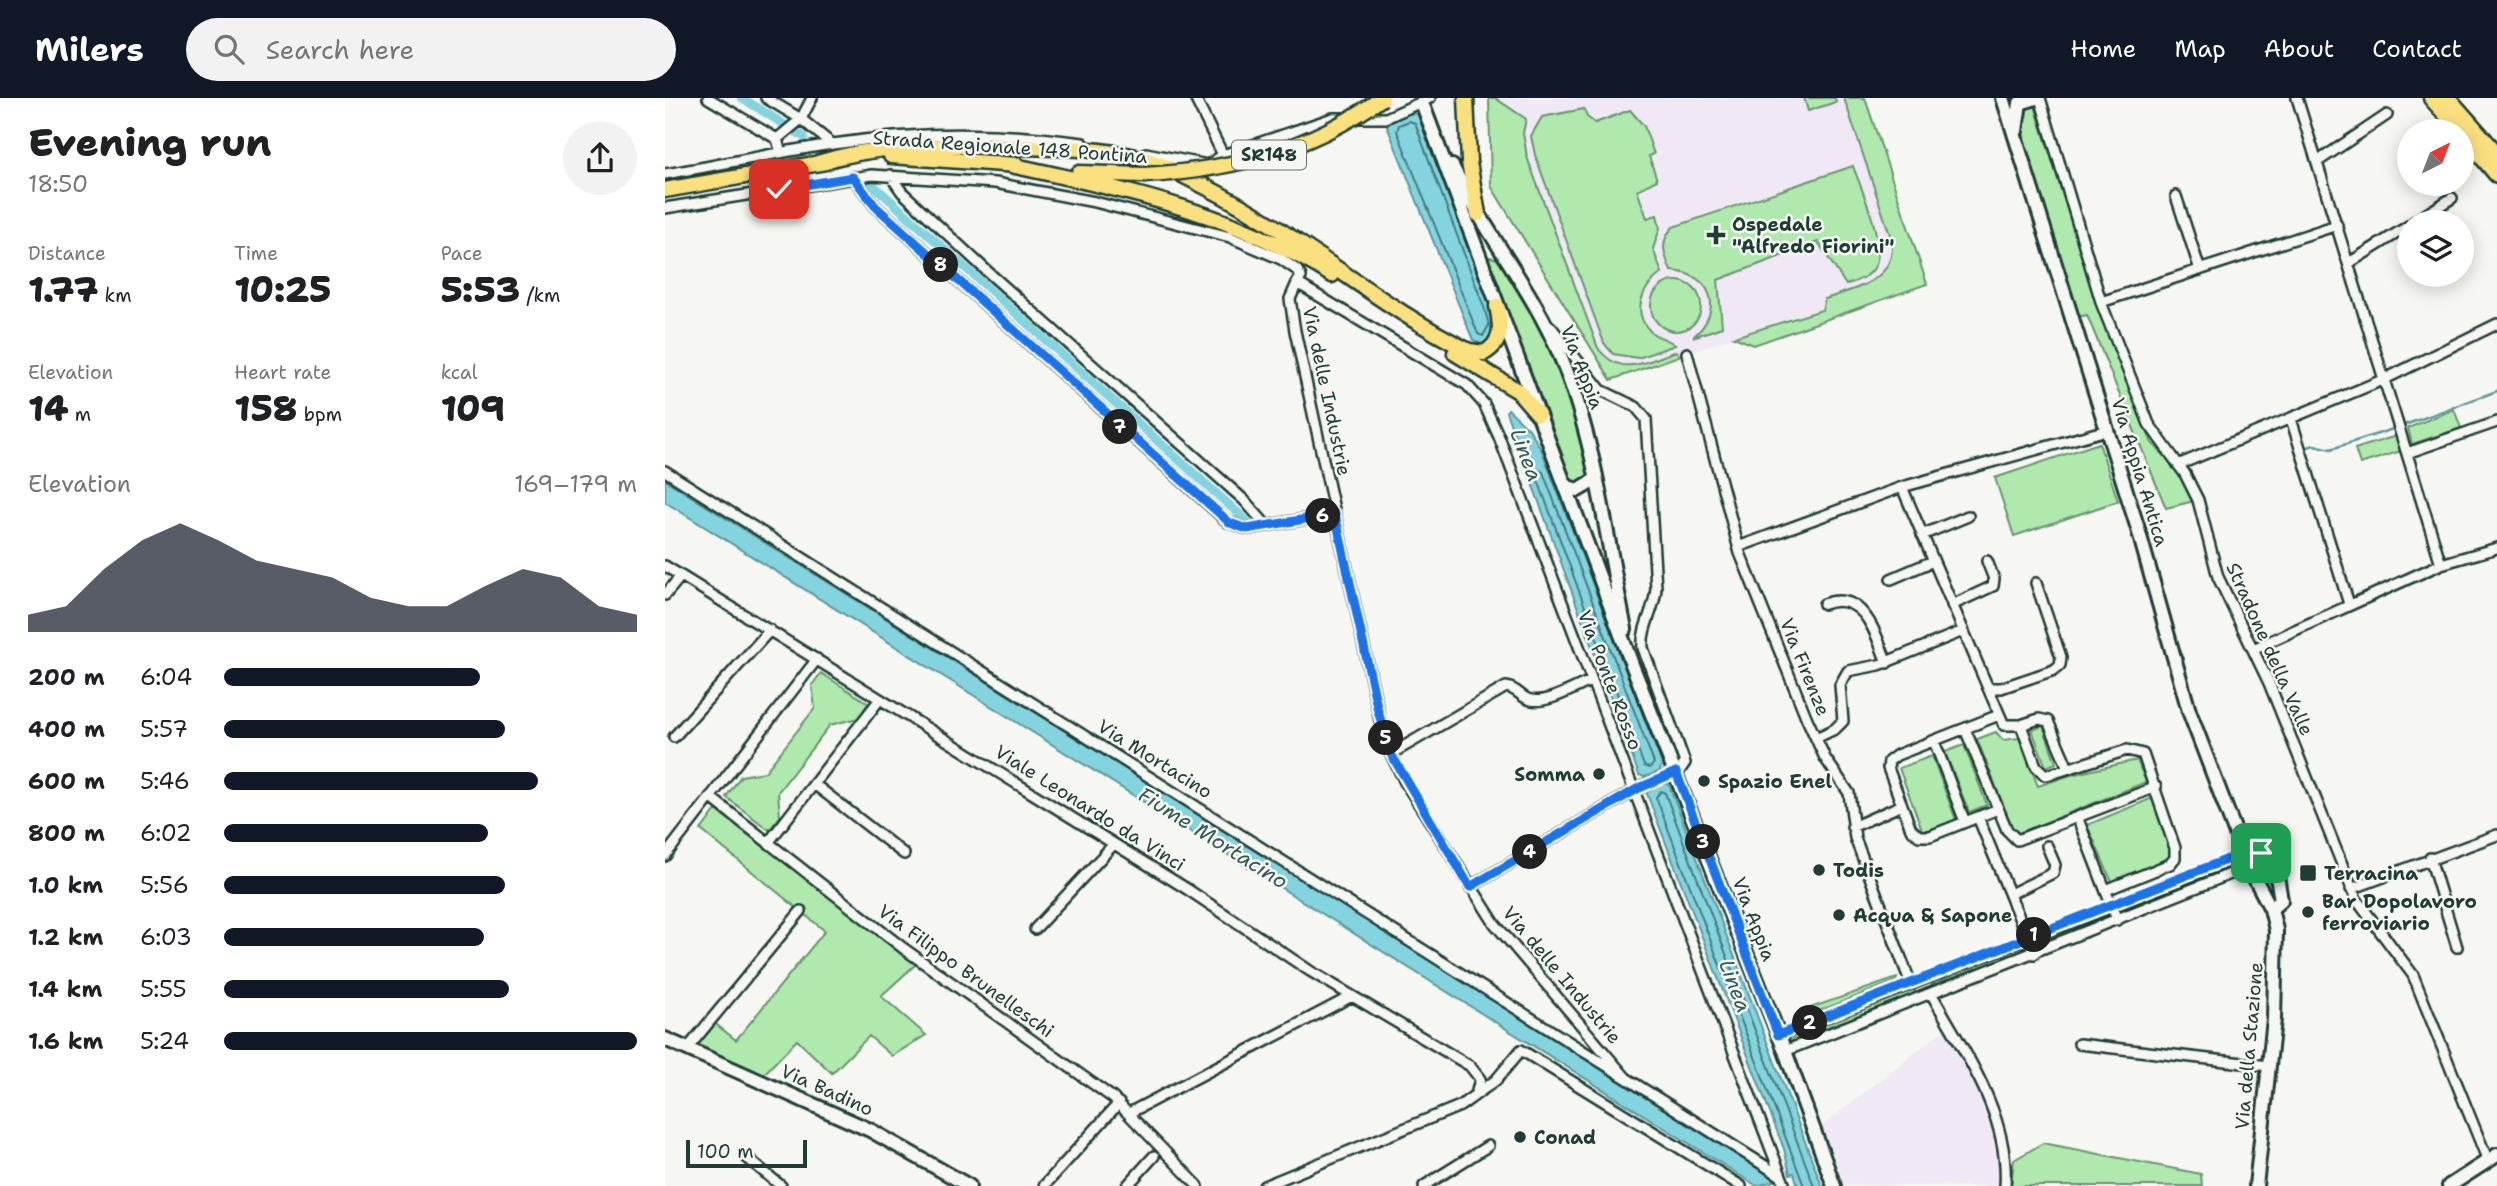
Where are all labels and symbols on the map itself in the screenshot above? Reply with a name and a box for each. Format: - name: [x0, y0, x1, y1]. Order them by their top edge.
- north arrow: [2397, 119, 2475, 196]
- street label: Strada Regionale 148 Pontina: [872, 125, 1148, 169]
- road number: SR148: [1232, 140, 1306, 170]
- pin: [749, 159, 809, 219]
- place label: Ospedale "Alfredo Fiorini": [1732, 212, 1894, 259]
- marker: Ospedale "Alfredo Fiorini": [1706, 225, 1726, 245]
- pin: 8: [923, 248, 959, 282]
- street label: Via delle Industrie: [1297, 304, 1357, 478]
- street label: Via Appia: [1555, 321, 1610, 413]
- street label: Via Appia Antica: [2106, 395, 2174, 549]
- pin: 7: [1103, 410, 1137, 444]
- water label: Linea: [1503, 425, 1549, 485]
- pin: 6: [1305, 498, 1341, 534]
- street label: Stradone della Valle: [2221, 559, 2319, 739]
- street label: Via Ponte Rosso: [1572, 606, 1648, 754]
- street label: Via Firenze: [1774, 614, 1836, 720]
- street label: Via Mortacino: [1093, 714, 1217, 804]
- pin: 5: [1369, 720, 1403, 756]
- street label: Viale Leonardo da Vinci: [990, 739, 1190, 877]
- place label: Somma: [1514, 762, 1585, 787]
- marker: Somma: [1591, 766, 1607, 782]
- place label: Spazio Enel: [1718, 769, 1832, 794]
- marker: Spazio Enel: [1696, 773, 1712, 789]
- water label: Fiume Mortacino: [1133, 781, 1293, 895]
- pin: [2231, 823, 2291, 883]
- pin: 3: [1685, 824, 1721, 860]
- pin: 4: [1513, 834, 1547, 870]
- place label: Todis: [1833, 858, 1884, 883]
- place label: Terracina: [2324, 861, 2418, 886]
- marker: Todis: [1811, 862, 1827, 878]
- marker: Terracina: [2298, 863, 2318, 883]
- street label: Via Appia: [1727, 873, 1782, 965]
- place label: Bar Dopolavoro ferroviario: [2322, 889, 2477, 936]
- street label: Via Filippo Brunelleschi: [873, 899, 1059, 1043]
- street label: Via delle Industrie: [1497, 901, 1627, 1049]
- place label: Acqua & Sapone: [1853, 903, 2012, 928]
- marker: Bar Dopolavoro ferroviario: [2300, 904, 2316, 920]
- marker: Acqua & Sapone: [1831, 907, 1847, 923]
- pin: 1: [2017, 918, 2051, 952]
- water label: Linea: [1712, 956, 1758, 1016]
- street label: Via della Stazione: [2229, 961, 2269, 1131]
- pin: 2: [1793, 1006, 1827, 1040]
- street label: Via Badino: [777, 1058, 877, 1122]
- place label: Conad: [1534, 1125, 1596, 1150]
- marker: Conad: [1512, 1129, 1528, 1145]
- scale bar: [686, 1137, 807, 1169]

